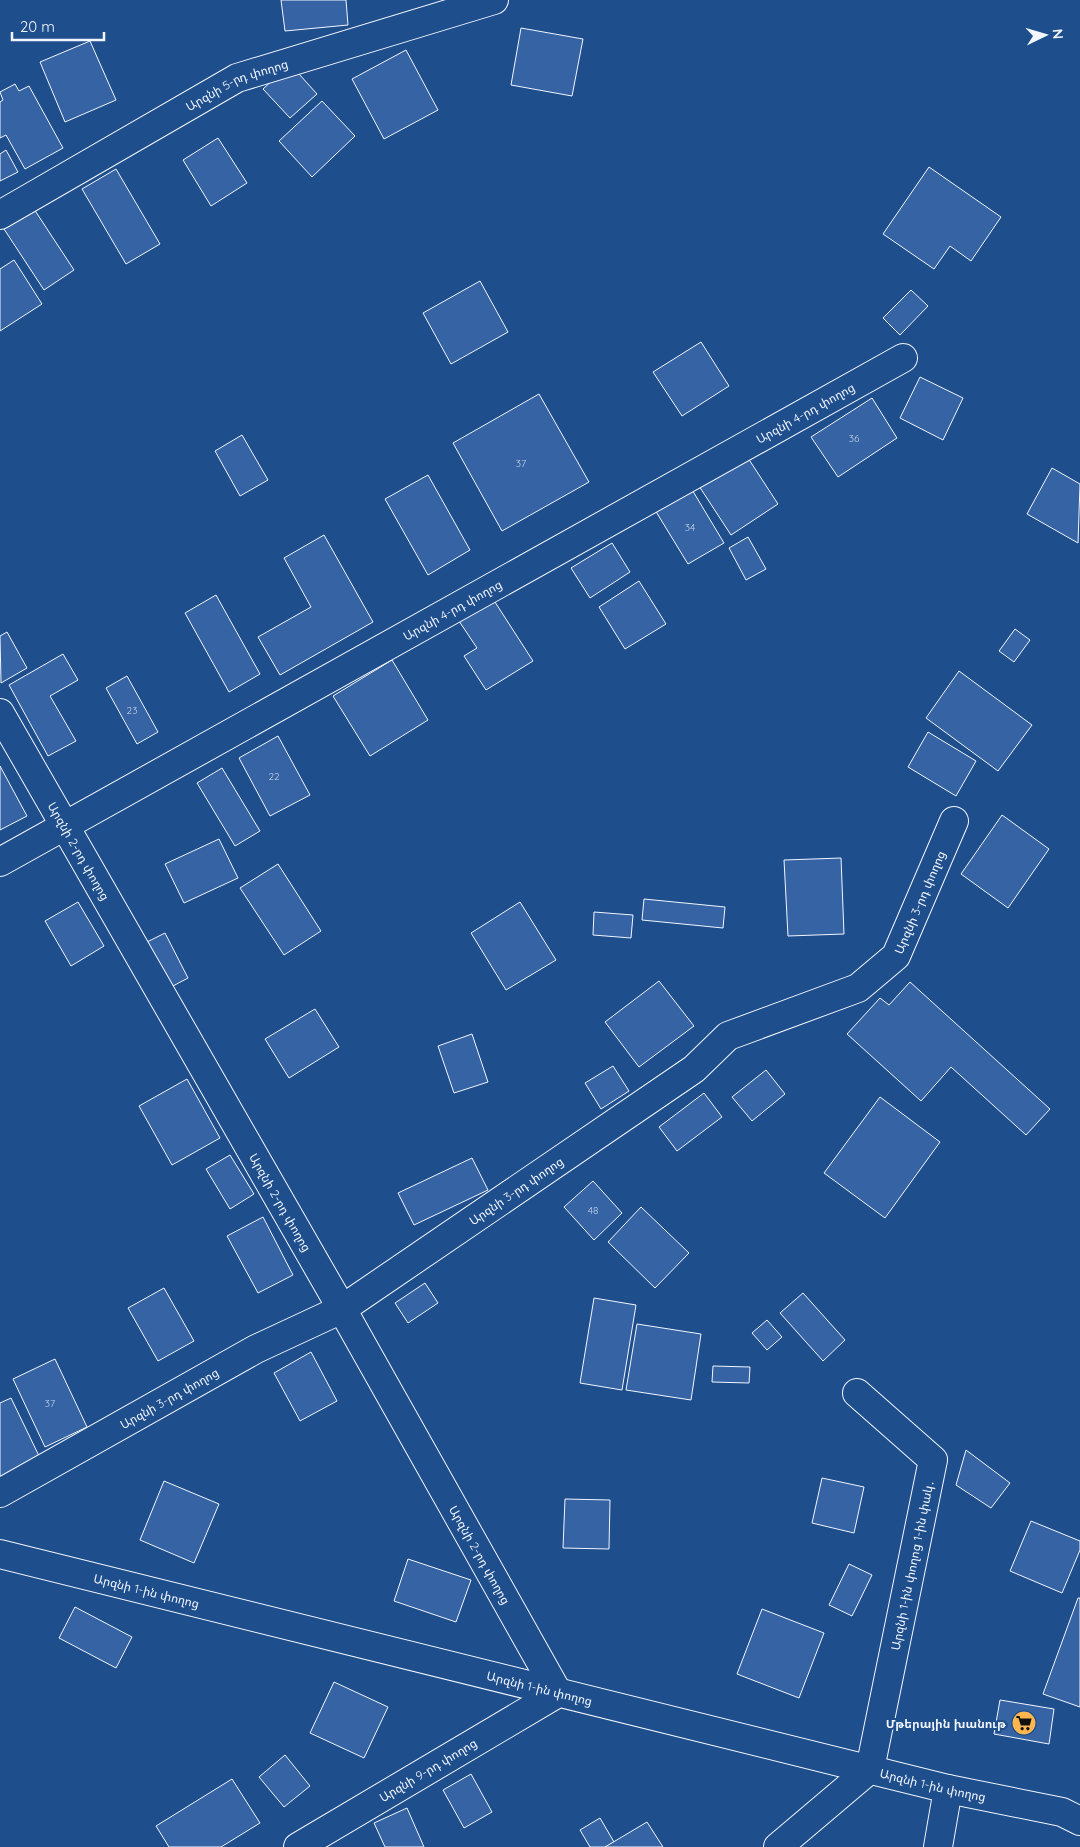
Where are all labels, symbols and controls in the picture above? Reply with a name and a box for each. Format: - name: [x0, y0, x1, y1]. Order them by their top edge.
- scale bar: [12, 10, 105, 42]
- north arrow: [1020, 10, 1070, 60]
- text: 20 m: [20, 17, 55, 36]
- text: N: [1049, 28, 1067, 40]
- street label: Արզնի 5-րդ փողոց: [183, 55, 290, 114]
- street label: Արզնի 4-րդ փողոց: [753, 379, 857, 446]
- house number: 36: [849, 432, 860, 445]
- house number: 37: [516, 457, 526, 470]
- house number: 34: [685, 521, 695, 534]
- street label: Արզնի 4-րդ փողոց: [400, 576, 504, 643]
- house number: 23: [127, 704, 137, 717]
- house number: 22: [268, 770, 280, 783]
- street label: Արզնի 2-րդ փողոց: [45, 799, 113, 903]
- street label: Արզնի 3-րդ փողոց: [890, 848, 948, 956]
- street label: Արզնի 2-րդ փողոց: [247, 1150, 315, 1254]
- street label: Արզնի 3-րդ փողոց: [466, 1153, 566, 1228]
- house number: 48: [588, 1204, 598, 1217]
- street label: Արզնի 3-րդ փողոց: [117, 1364, 221, 1432]
- house number: 37: [45, 1397, 55, 1410]
- street label: Արզնի 1-ին փողոց 1-ին փակ․: [887, 1478, 936, 1652]
- street label: Արզնի 2-րդ փողոց: [446, 1503, 514, 1607]
- street label: Արզնի 1-ին փողոց: [92, 1570, 201, 1611]
- street label: Արզնի 1-ին փողոց: [485, 1667, 594, 1708]
- supermarket icon: Մթերային խանութ: [1011, 1710, 1037, 1736]
- place label: Մթերային խանութ: [886, 1716, 1007, 1731]
- street label: Արզնի 9-րդ փողոց: [377, 1735, 479, 1805]
- street label: Արզնի 1-ին փողոց: [878, 1765, 987, 1804]

